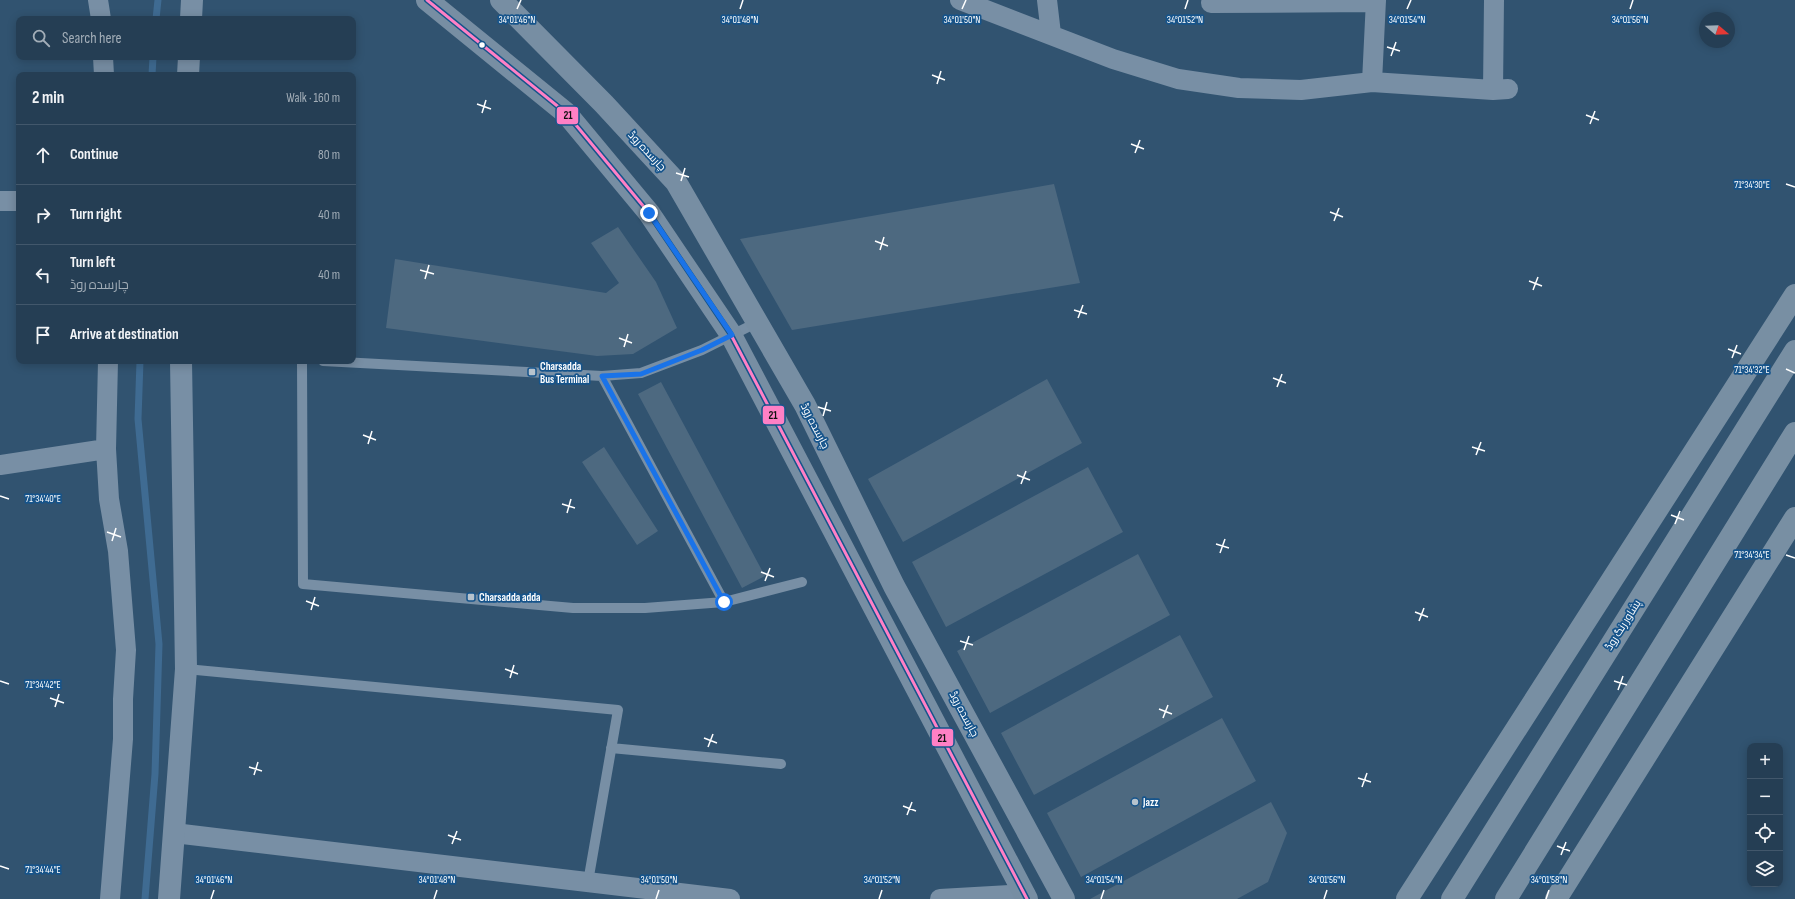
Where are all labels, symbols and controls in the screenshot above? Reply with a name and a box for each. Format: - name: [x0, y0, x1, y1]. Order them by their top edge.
- north arrow: [1699, 12, 1735, 48]
- text: 34°01'46"N: [499, 14, 535, 26]
- text: 34°01'48"N: [722, 14, 758, 26]
- text: 34°01'50"N: [944, 14, 980, 26]
- text: 34°01'52"N: [1167, 14, 1203, 26]
- text: 34°01'54"N: [1389, 14, 1425, 26]
- text: 34°01'56"N: [1612, 14, 1648, 26]
- search box: [16, 16, 356, 60]
- icon: search: [30, 27, 52, 49]
- text: Search here: [62, 29, 122, 48]
- unlabelled marker: [477, 40, 487, 50]
- text: 2 min: [32, 88, 64, 108]
- text: Walk · 160 m: [286, 90, 340, 106]
- line badge: 21: [556, 106, 579, 125]
- text: 21: [563, 109, 573, 122]
- street label: چارسدہ روڈ: [625, 128, 669, 174]
- icon: ahead: [32, 144, 54, 166]
- text: Continue: [70, 145, 119, 164]
- text: 80 m: [318, 147, 340, 163]
- text: 71°34'30"E: [1734, 179, 1770, 191]
- icon: right: [32, 204, 54, 226]
- route end: [640, 204, 658, 222]
- text: Turn right: [70, 205, 122, 224]
- text: 40 m: [318, 207, 340, 223]
- text: Turn left: [70, 253, 115, 272]
- icon: left: [32, 264, 54, 286]
- text: 40 m: [318, 267, 340, 283]
- text: چارسدہ روڈ: [70, 277, 129, 293]
- icon: arrive: [32, 324, 54, 346]
- text: Arrive at destination: [70, 325, 179, 344]
- place label: Charsadda Bus Terminal: [540, 360, 589, 386]
- text: 71°34'32"E: [1734, 364, 1770, 376]
- marker: Charsadda Bus Terminal: [527, 367, 537, 377]
- street label: چارسدہ روڈ: [798, 401, 832, 451]
- line badge: 21: [762, 405, 785, 425]
- text: 21: [768, 409, 778, 422]
- text: 71°34'40"E: [25, 493, 61, 505]
- text: 71°34'34"E: [1734, 549, 1770, 561]
- place label: Charsadda adda: [479, 591, 541, 604]
- marker: Charsadda adda: [466, 592, 476, 602]
- route start: [715, 593, 733, 611]
- street label: پشاور رنگ روڈ: [1602, 597, 1644, 653]
- text: 71°34'42"E: [25, 679, 61, 691]
- street label: چارسدہ روڈ: [947, 689, 981, 739]
- line badge: 21: [931, 728, 954, 747]
- text: 21: [937, 732, 947, 745]
- map controls: [1747, 743, 1783, 887]
- button: +: [1747, 743, 1783, 779]
- button: −: [1747, 779, 1783, 815]
- place label: Jazz: [1142, 796, 1159, 809]
- marker: Jazz: [1130, 797, 1140, 807]
- button: locate: [1747, 815, 1783, 851]
- button: layers: [1747, 851, 1783, 887]
- text: 71°34'44"E: [25, 864, 61, 876]
- text: 34°01'46"N: [196, 874, 232, 886]
- text: 34°01'48"N: [419, 874, 455, 886]
- text: 34°01'50"N: [641, 874, 677, 886]
- text: 34°01'52"N: [864, 874, 900, 886]
- text: 34°01'54"N: [1086, 874, 1122, 886]
- text: 34°01'56"N: [1309, 874, 1345, 886]
- text: 34°01'58"N: [1531, 874, 1567, 886]

